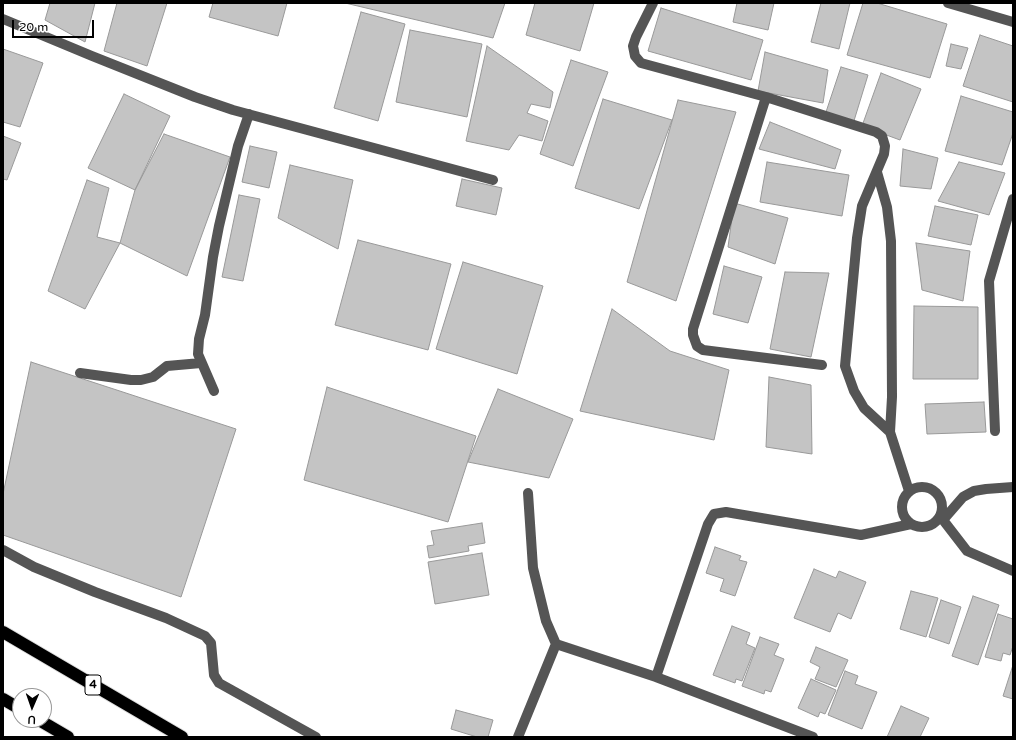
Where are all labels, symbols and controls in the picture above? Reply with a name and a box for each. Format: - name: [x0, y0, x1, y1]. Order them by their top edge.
- scale bar: [14, 12, 96, 38]
- text: 20 m: [19, 20, 48, 34]
- road number: 4: [85, 675, 101, 695]
- north arrow: [12, 688, 52, 728]
- text: U: [27, 713, 36, 726]

